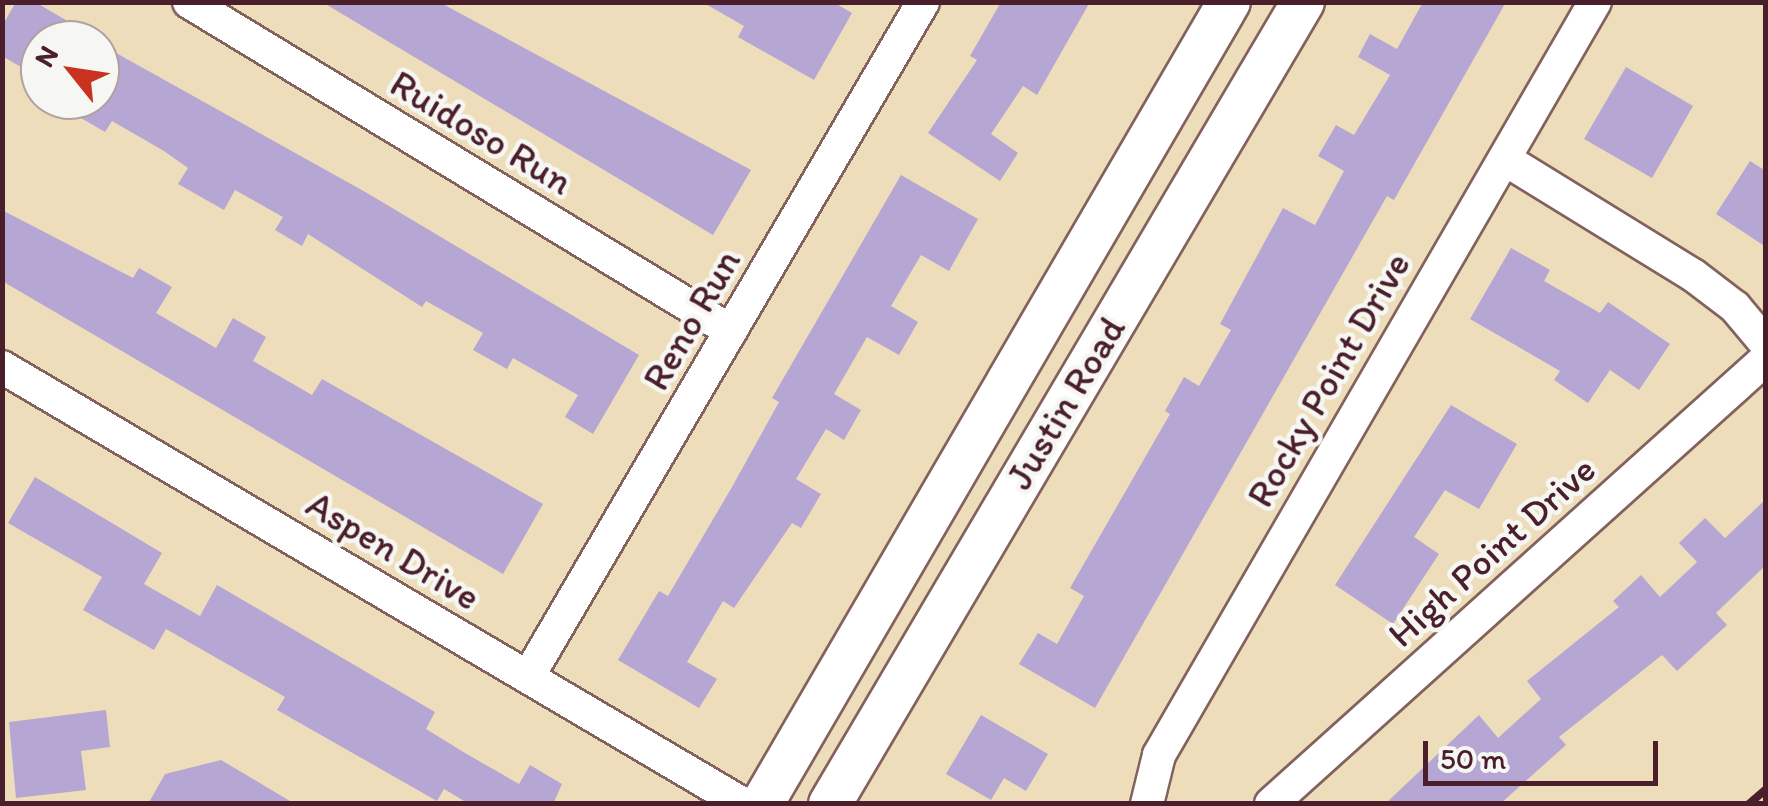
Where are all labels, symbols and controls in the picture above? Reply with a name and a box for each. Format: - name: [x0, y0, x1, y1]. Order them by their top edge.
- north arrow: [20, 20, 120, 120]
- text: N: [26, 39, 65, 73]
- street label: Ruidoso Run: [382, 61, 580, 205]
- street label: Reno Run: [633, 241, 751, 399]
- street label: Rocky Point Drive: [1238, 245, 1420, 515]
- street label: Justin Road: [997, 309, 1135, 497]
- street label: High Point Drive: [1379, 447, 1605, 657]
- street label: Aspen Drive: [298, 482, 488, 620]
- scale bar: [1428, 721, 1663, 783]
- text: 50 m: [1440, 740, 1506, 777]

